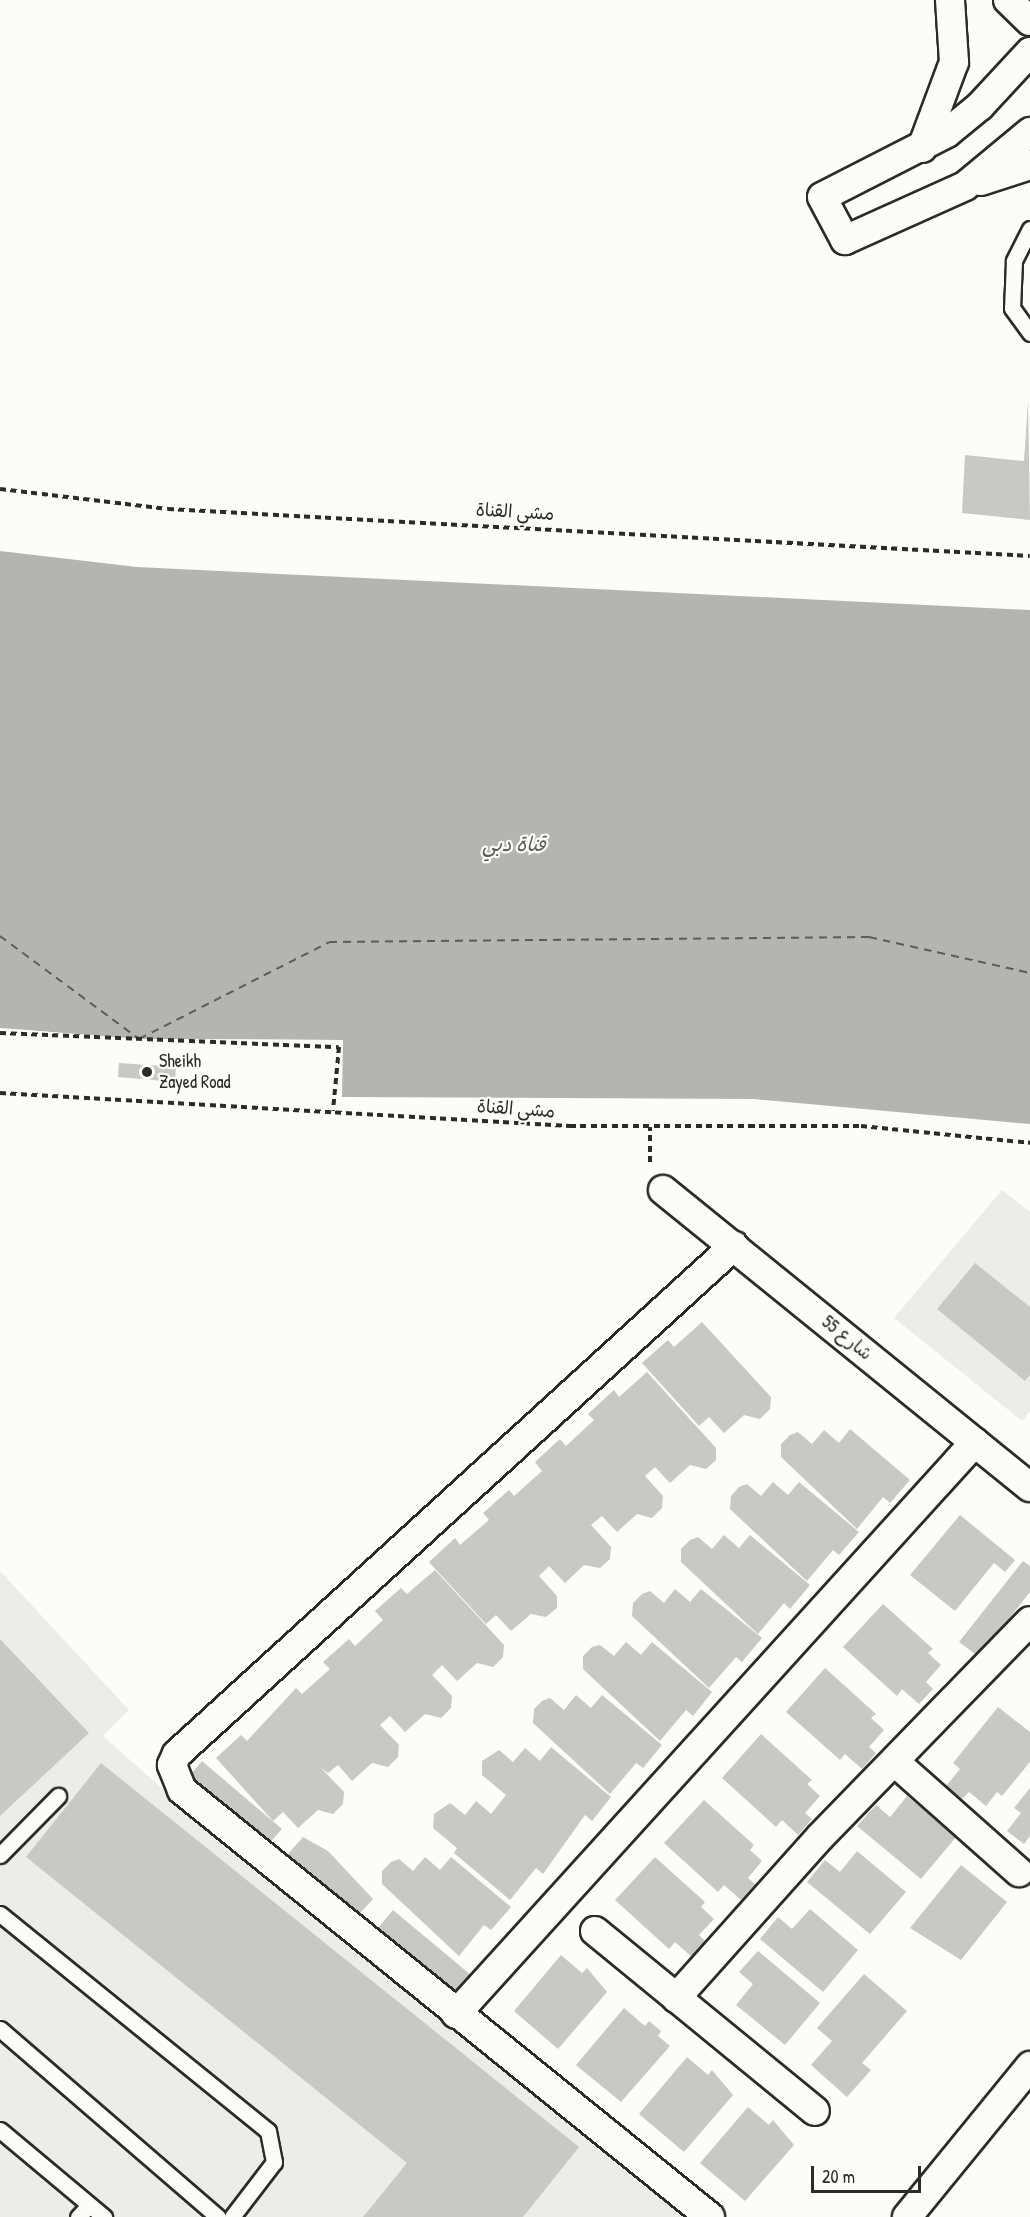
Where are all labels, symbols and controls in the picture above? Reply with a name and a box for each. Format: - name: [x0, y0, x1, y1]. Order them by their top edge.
- street label: مشي القناة: [475, 499, 555, 525]
- water label: قناة دبي: [482, 831, 546, 855]
- place label: Sheikh Zayed Road: [159, 1051, 231, 1094]
- marker: Sheikh Zayed Road: [140, 1065, 154, 1079]
- street label: مشي القناة: [476, 1095, 556, 1123]
- street label: شارع 55: [818, 1311, 876, 1365]
- scale bar: [814, 2154, 924, 2192]
- text: 20 m: [822, 2164, 855, 2189]

